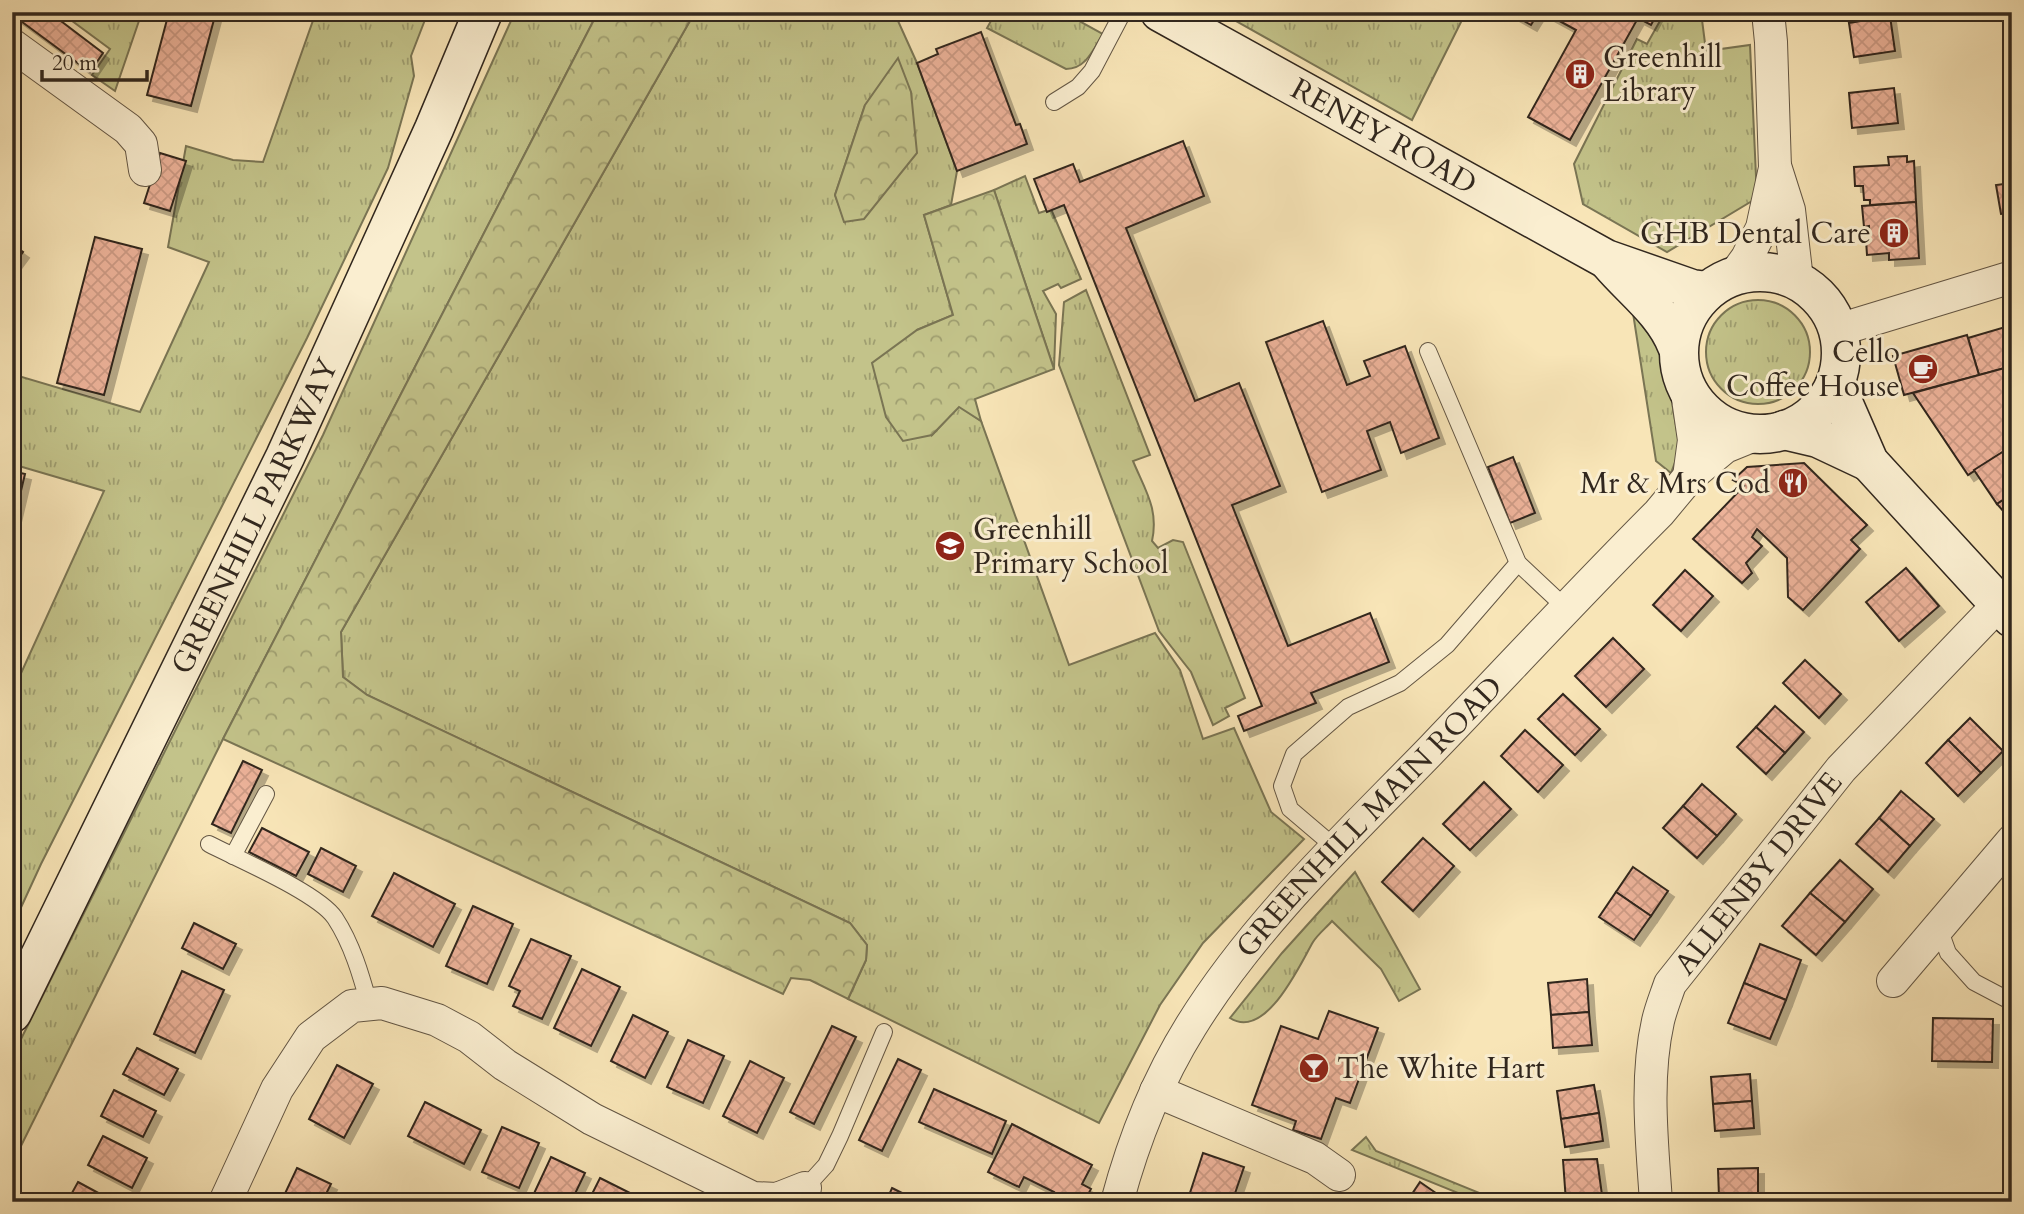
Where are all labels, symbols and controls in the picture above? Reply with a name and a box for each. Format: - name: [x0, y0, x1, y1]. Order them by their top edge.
- place label: Greenhill Library: [1603, 37, 1723, 112]
- scale bar: [42, 38, 147, 82]
- text: 20 m: [52, 49, 97, 78]
- building icon: Greenhill Library: [1563, 57, 1597, 91]
- street label: RENEY ROAD: [1284, 68, 1484, 204]
- place label: GHB Dental Care: [1640, 213, 1871, 254]
- building icon: GHB Dental Care: [1877, 216, 1911, 250]
- place label: Cello Coffee House: [1726, 332, 1900, 407]
- street label: GREENHILL PARKWAY: [161, 351, 348, 681]
- cafe icon: Cello Coffee House: [1906, 352, 1940, 386]
- place label: Mr & Mrs Cod: [1580, 463, 1770, 504]
- restaurant icon: Mr & Mrs Cod: [1776, 466, 1810, 500]
- place label: Greenhill Primary School: [973, 509, 1169, 584]
- school or university icon: Greenhill Primary School: [933, 529, 967, 563]
- street label: GREENHILL MAIN ROAD: [1226, 667, 1512, 966]
- street label: ALLENBY DRIVE: [1665, 763, 1851, 983]
- place label: The White Hart: [1337, 1048, 1545, 1089]
- bar icon: The White Hart: [1297, 1051, 1331, 1085]

